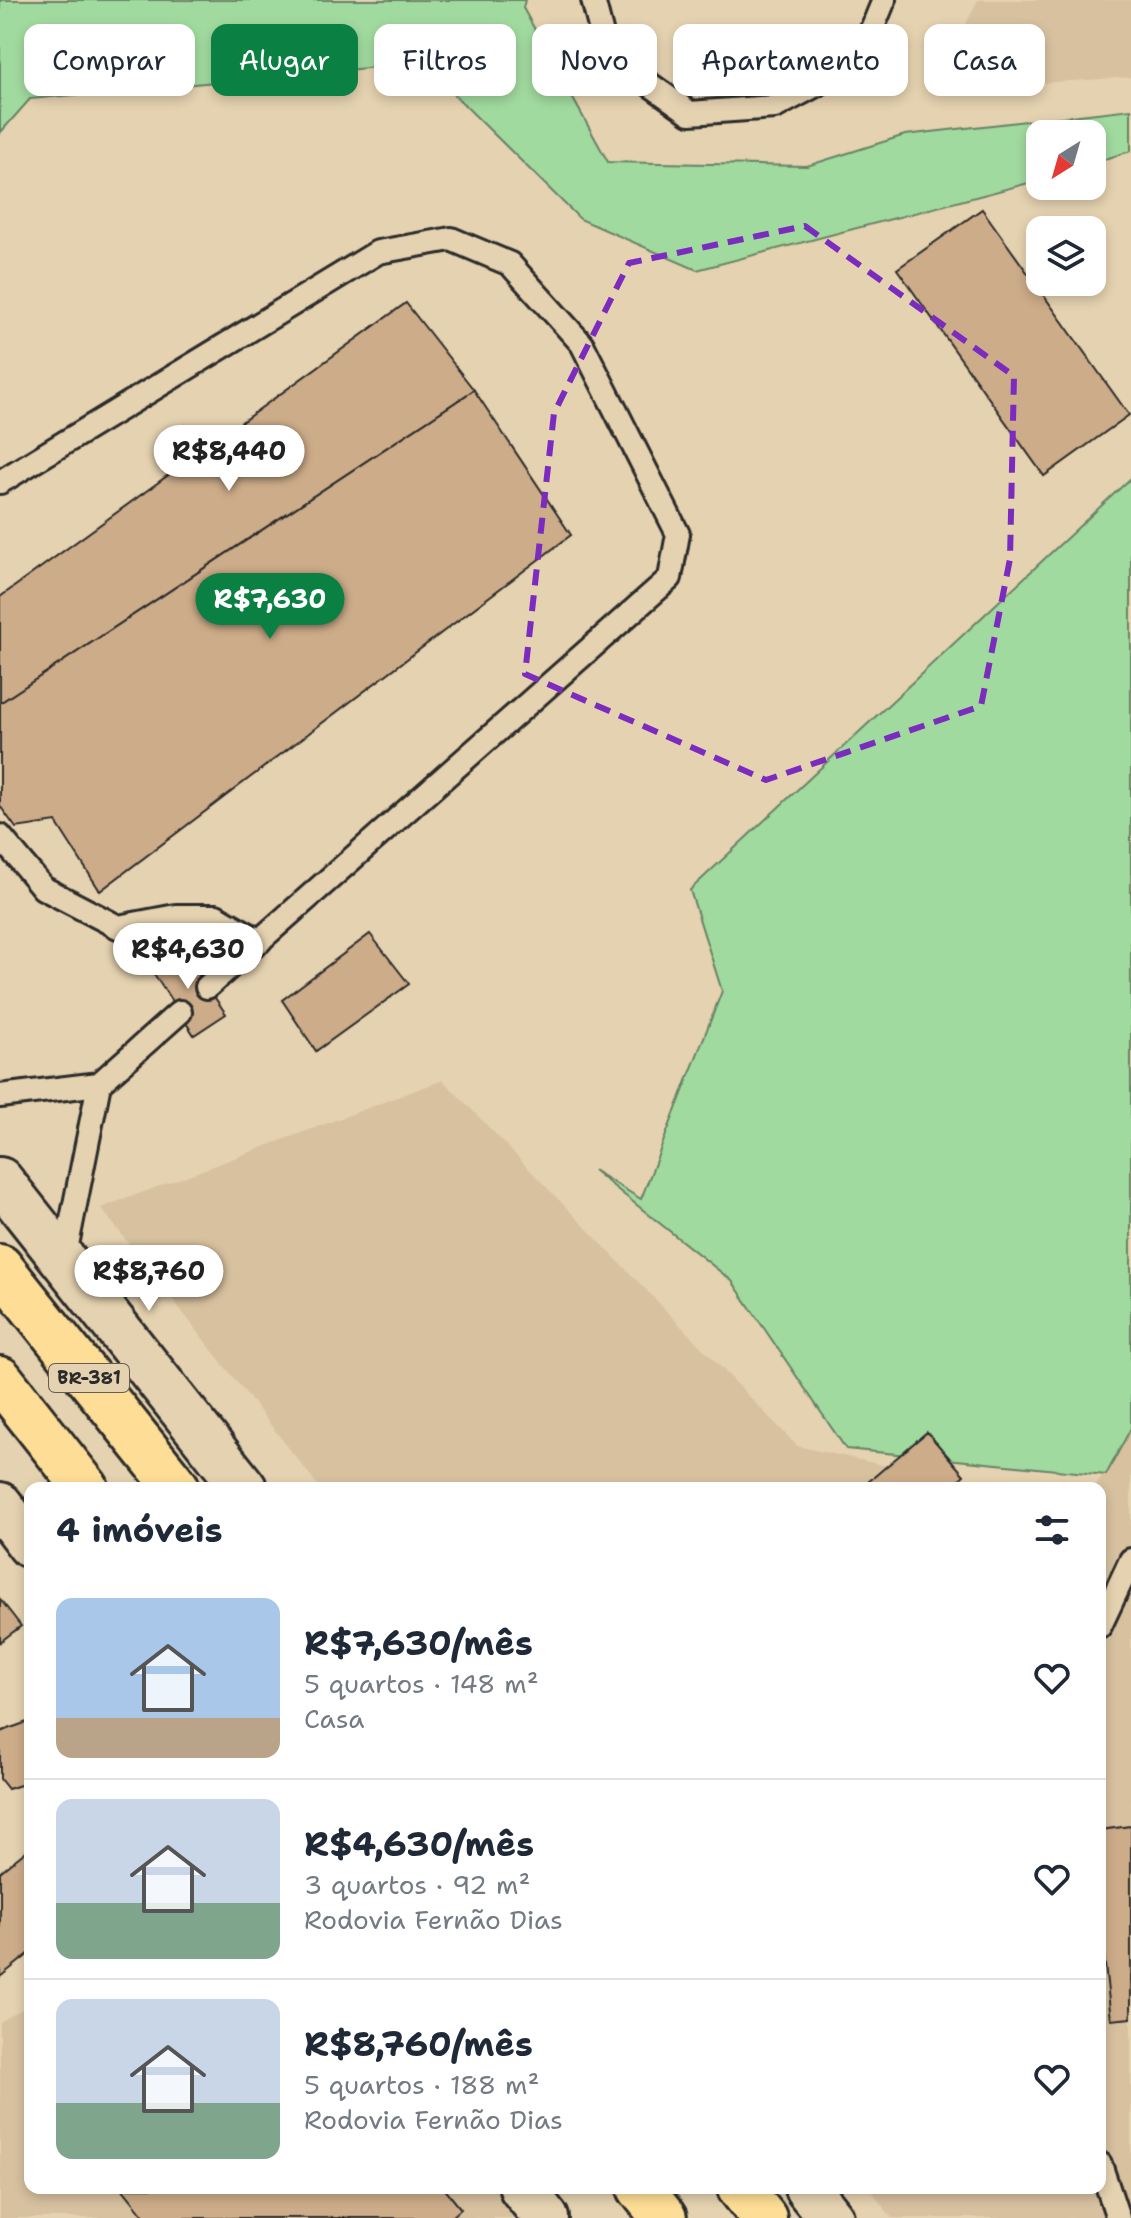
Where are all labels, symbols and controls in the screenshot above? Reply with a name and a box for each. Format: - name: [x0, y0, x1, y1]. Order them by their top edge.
- chip: Comprar: [24, 24, 195, 96]
- chip: Alugar: [211, 24, 358, 96]
- chip: Filtros: [374, 24, 516, 96]
- chip: Novo: [532, 24, 657, 96]
- chip: Apartamento: [673, 24, 908, 96]
- chip: Casa: [924, 24, 1045, 96]
- north arrow: [1026, 120, 1106, 200]
- map controls: [1026, 120, 1106, 296]
- button: layers: [1026, 216, 1106, 296]
- pin: R$8,440: [155, 425, 303, 493]
- text: R$8,440: [172, 433, 286, 468]
- pin: R$7,630: [196, 573, 344, 641]
- text: R$7,630: [213, 581, 327, 616]
- pin: R$4,630: [114, 923, 262, 991]
- text: R$4,630: [131, 931, 245, 966]
- pin: R$8,760: [75, 1245, 223, 1313]
- text: R$8,760: [92, 1253, 206, 1288]
- road number: BR-381: [49, 1364, 129, 1392]
- text: 4 imóveis: [56, 1507, 223, 1553]
- icon: filters: [1030, 1508, 1074, 1552]
- text: R$7,630/mês: [304, 1620, 533, 1666]
- icon: home: [120, 1630, 216, 1726]
- icon: heart: [1030, 1656, 1074, 1700]
- text: 5 quartos · 148 m²: [304, 1666, 539, 1701]
- text: Casa: [304, 1701, 364, 1736]
- text: R$4,630/mês: [304, 1821, 534, 1867]
- icon: home: [120, 1831, 216, 1927]
- icon: heart: [1030, 1857, 1074, 1901]
- text: 3 quartos · 92 m²: [304, 1867, 531, 1902]
- text: Rodovia Fernão Dias: [304, 1902, 563, 1937]
- text: R$8,760/mês: [304, 2021, 533, 2067]
- icon: home: [120, 2031, 216, 2127]
- icon: heart: [1030, 2057, 1074, 2101]
- text: 5 quartos · 188 m²: [304, 2067, 539, 2102]
- text: Rodovia Fernão Dias: [304, 2102, 563, 2137]

